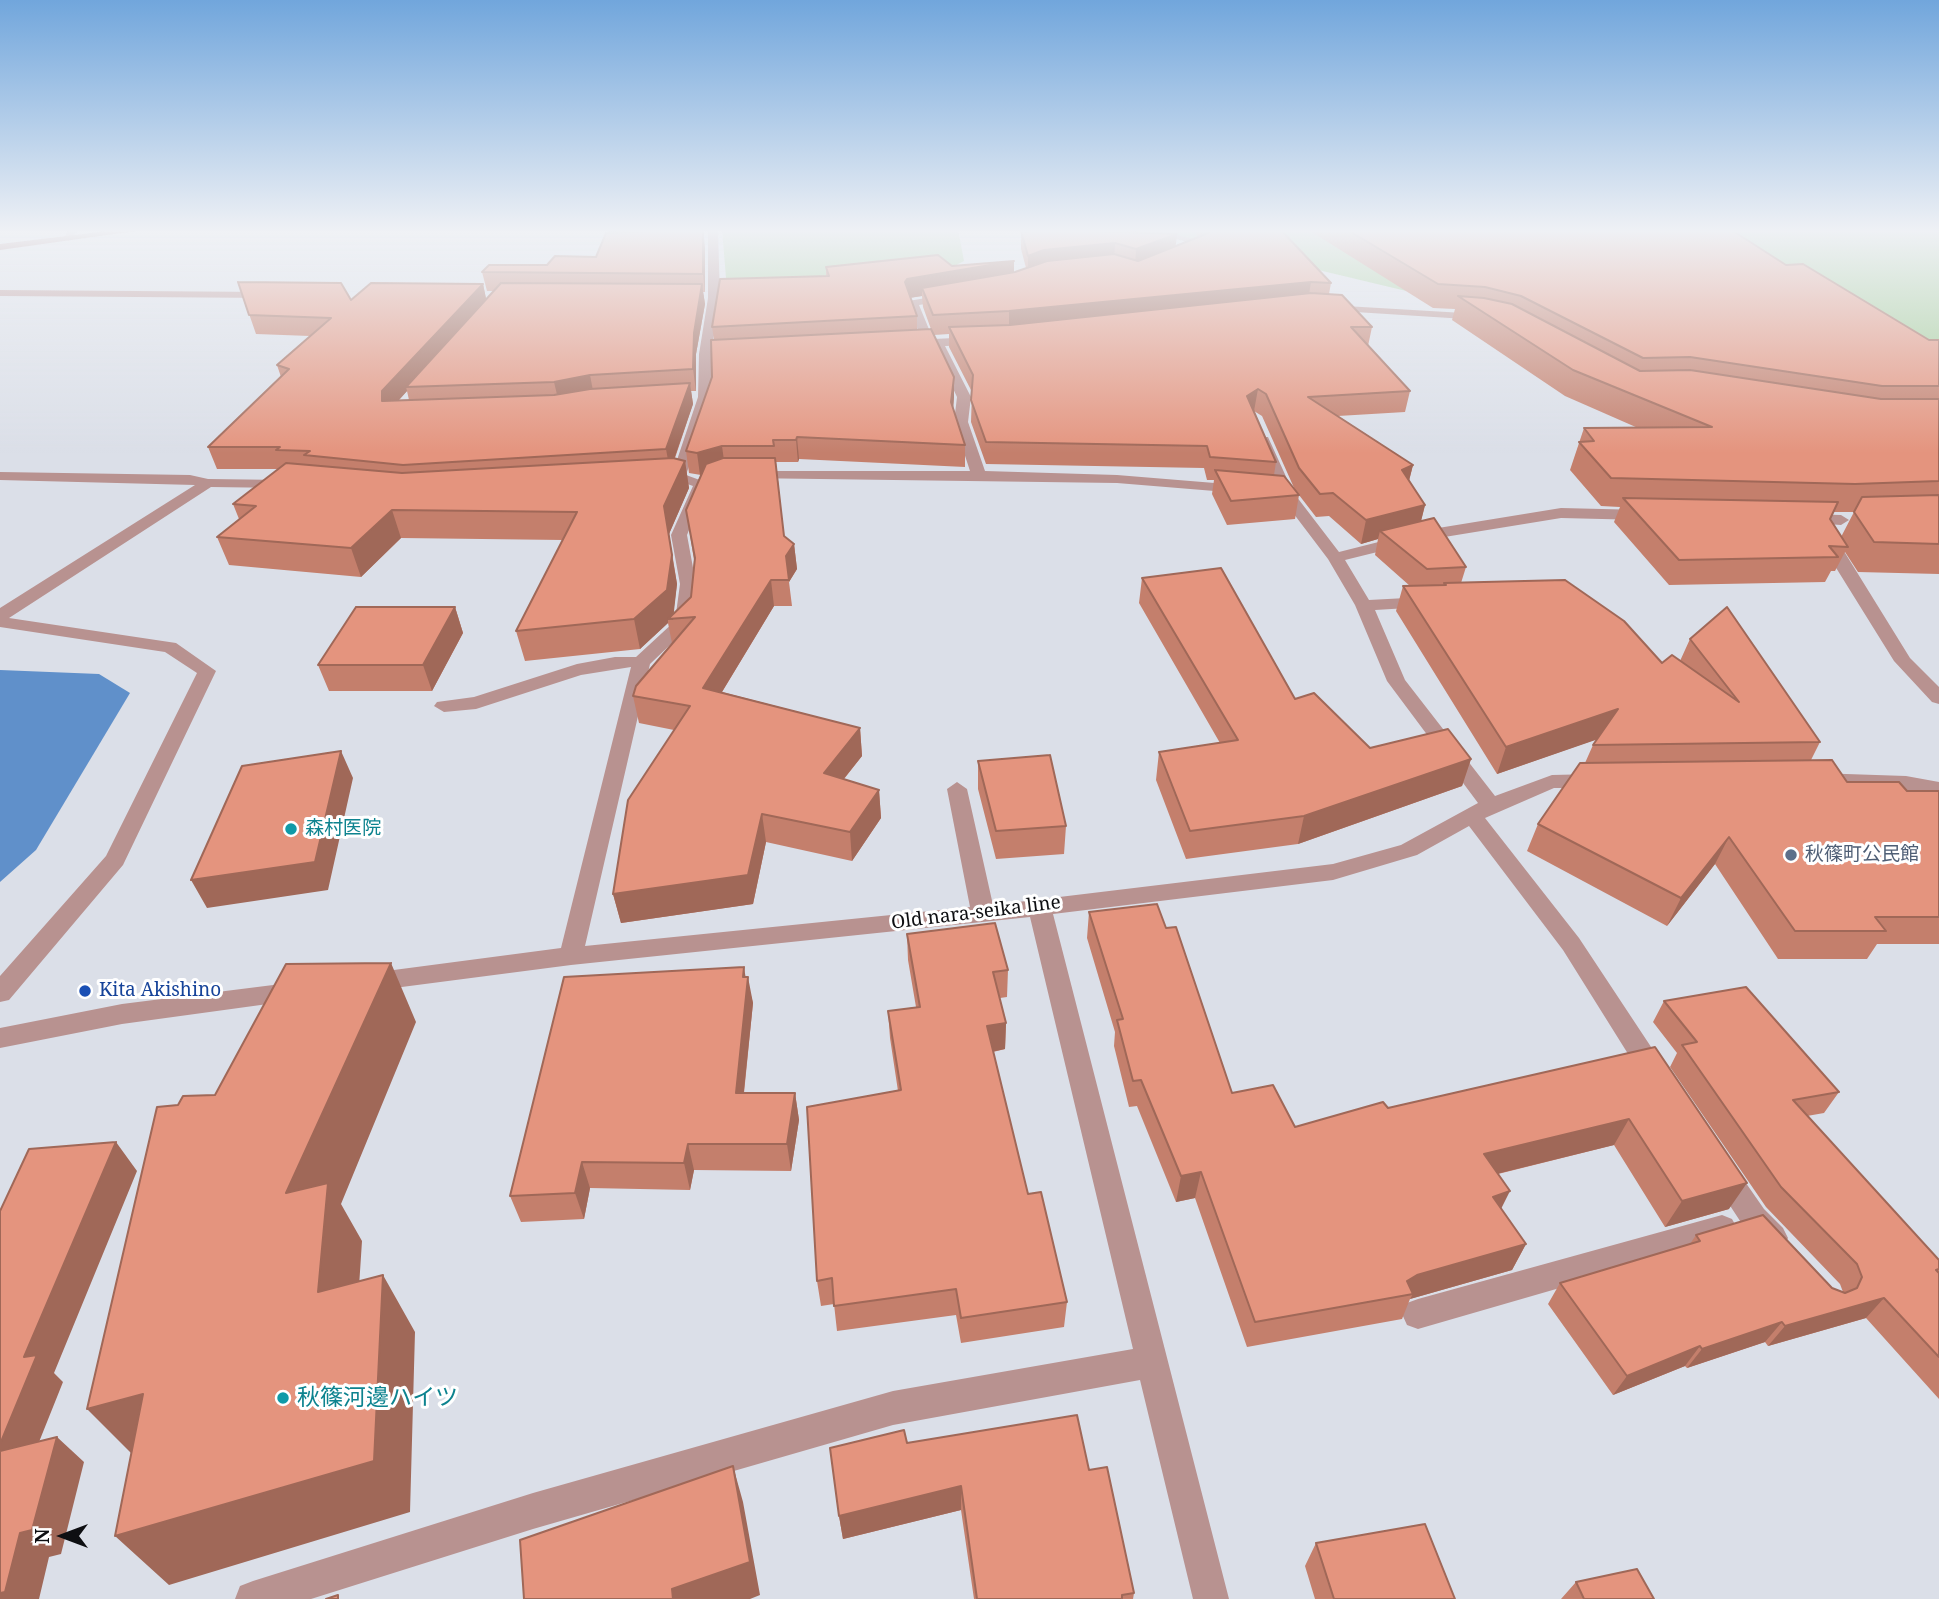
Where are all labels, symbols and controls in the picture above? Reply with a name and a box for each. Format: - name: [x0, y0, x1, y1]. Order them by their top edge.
- place label: 森村医院: [305, 818, 381, 840]
- marker: 森村医院: [283, 821, 299, 837]
- place label: 秋篠町公民館: [1805, 844, 1919, 866]
- marker: 秋篠町公民館: [1783, 847, 1799, 863]
- street label: Old nara-seika line: [890, 891, 1062, 935]
- place label: Kita Akishino: [99, 980, 221, 1002]
- marker: Kita Akishino: [77, 983, 93, 999]
- place label: 秋篠河邊ハイツ: [297, 1384, 458, 1412]
- marker: 秋篠河邊ハイツ: [275, 1390, 291, 1406]
- north arrow: [28, 1501, 98, 1571]
- text: N: [29, 1529, 55, 1544]

